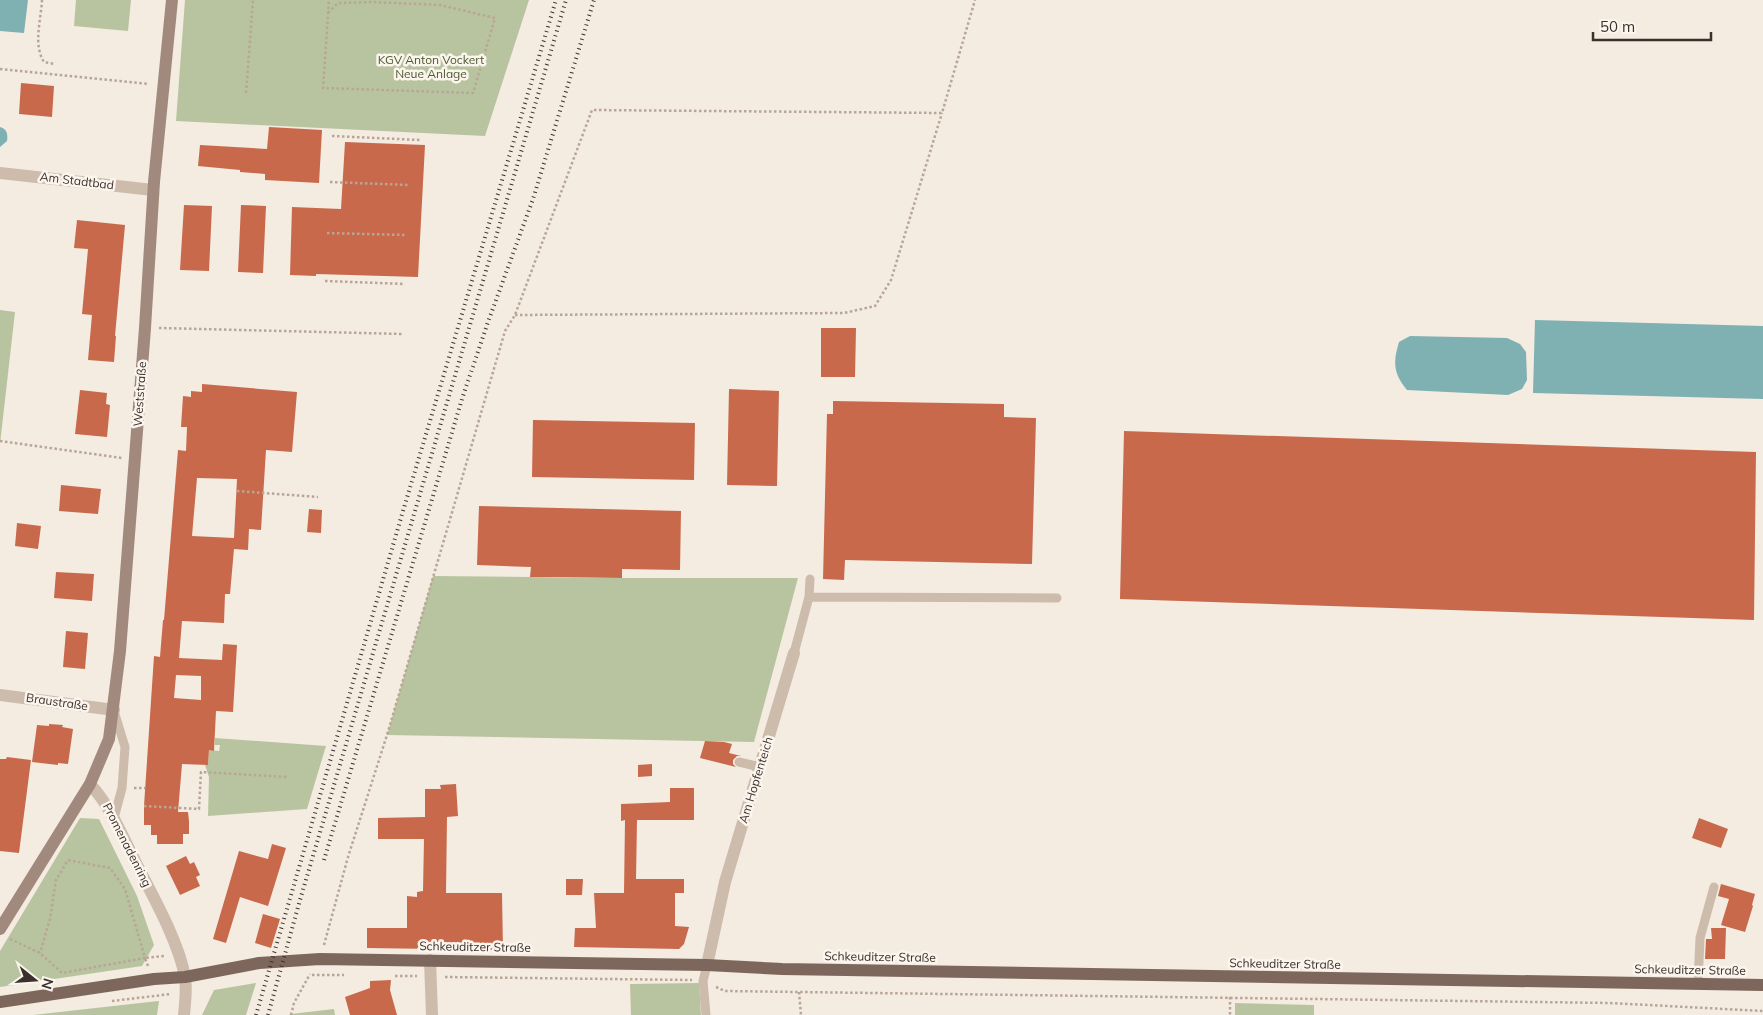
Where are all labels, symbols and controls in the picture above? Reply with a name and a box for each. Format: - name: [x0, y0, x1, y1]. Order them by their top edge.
- scale bar: [1593, 10, 1710, 42]
- text: 50 m: [1600, 17, 1635, 36]
- park label: KGV Anton Vockert Neue Anlage: [378, 52, 484, 81]
- street label: Am Stadtbad: [39, 169, 115, 192]
- street label: Weststraße: [130, 361, 149, 427]
- street label: Braustraße: [25, 690, 89, 713]
- street label: Am Hopfenteich: [735, 735, 776, 825]
- street label: Promenadenring: [100, 800, 155, 889]
- street label: Schkeuditzer Straße: [419, 938, 531, 955]
- street label: Schkeuditzer Straße: [824, 948, 936, 965]
- north arrow: [10, 955, 60, 1005]
- street label: Schkeuditzer Straße: [1229, 955, 1341, 972]
- street label: Schkeuditzer Straße: [1634, 961, 1746, 978]
- text: N: [37, 976, 58, 991]

